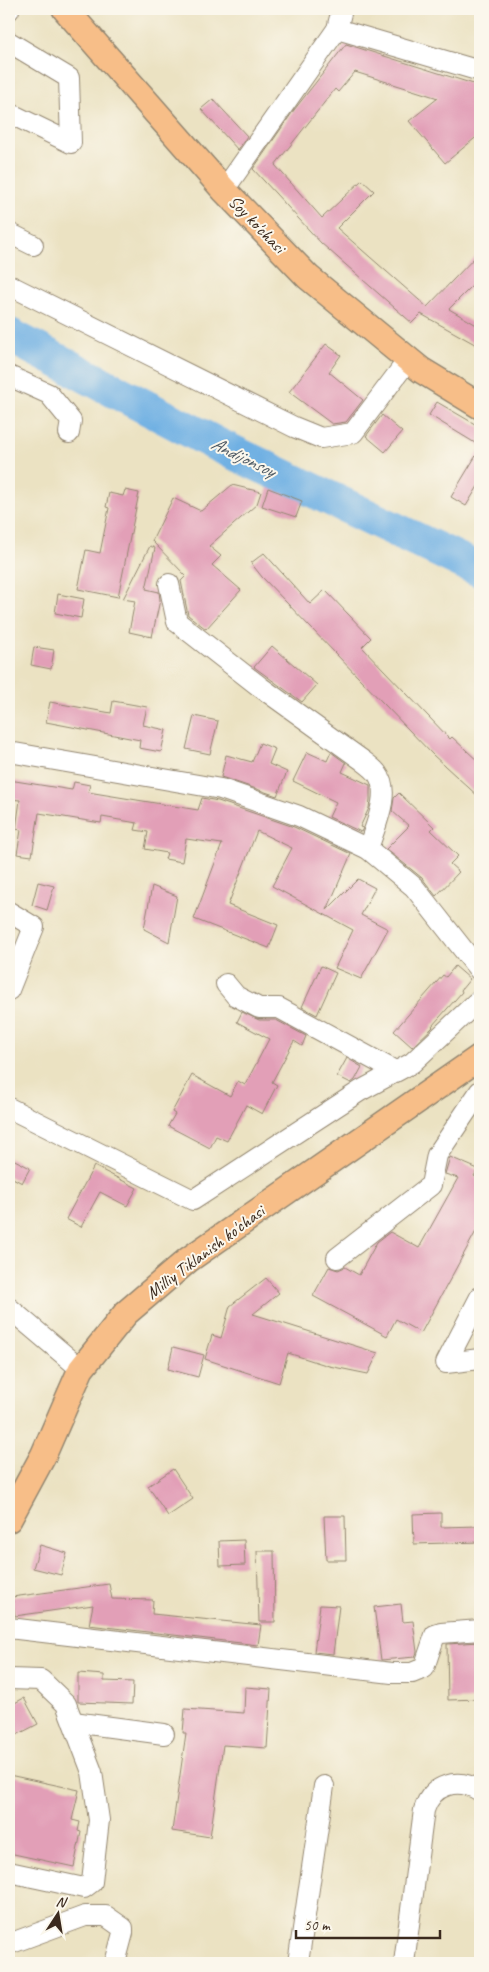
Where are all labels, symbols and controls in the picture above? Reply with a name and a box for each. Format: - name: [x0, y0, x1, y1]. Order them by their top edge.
- street label: Soy ko'chasi: [224, 190, 292, 260]
- water label: Andijonsoy: [207, 431, 282, 484]
- street label: Milliy Tiklanish ko'chasi: [141, 1199, 271, 1304]
- north arrow: [32, 1890, 82, 1940]
- text: N: [55, 1893, 69, 1911]
- scale bar: [296, 1907, 440, 1939]
- text: 50 m: [304, 1916, 331, 1935]

